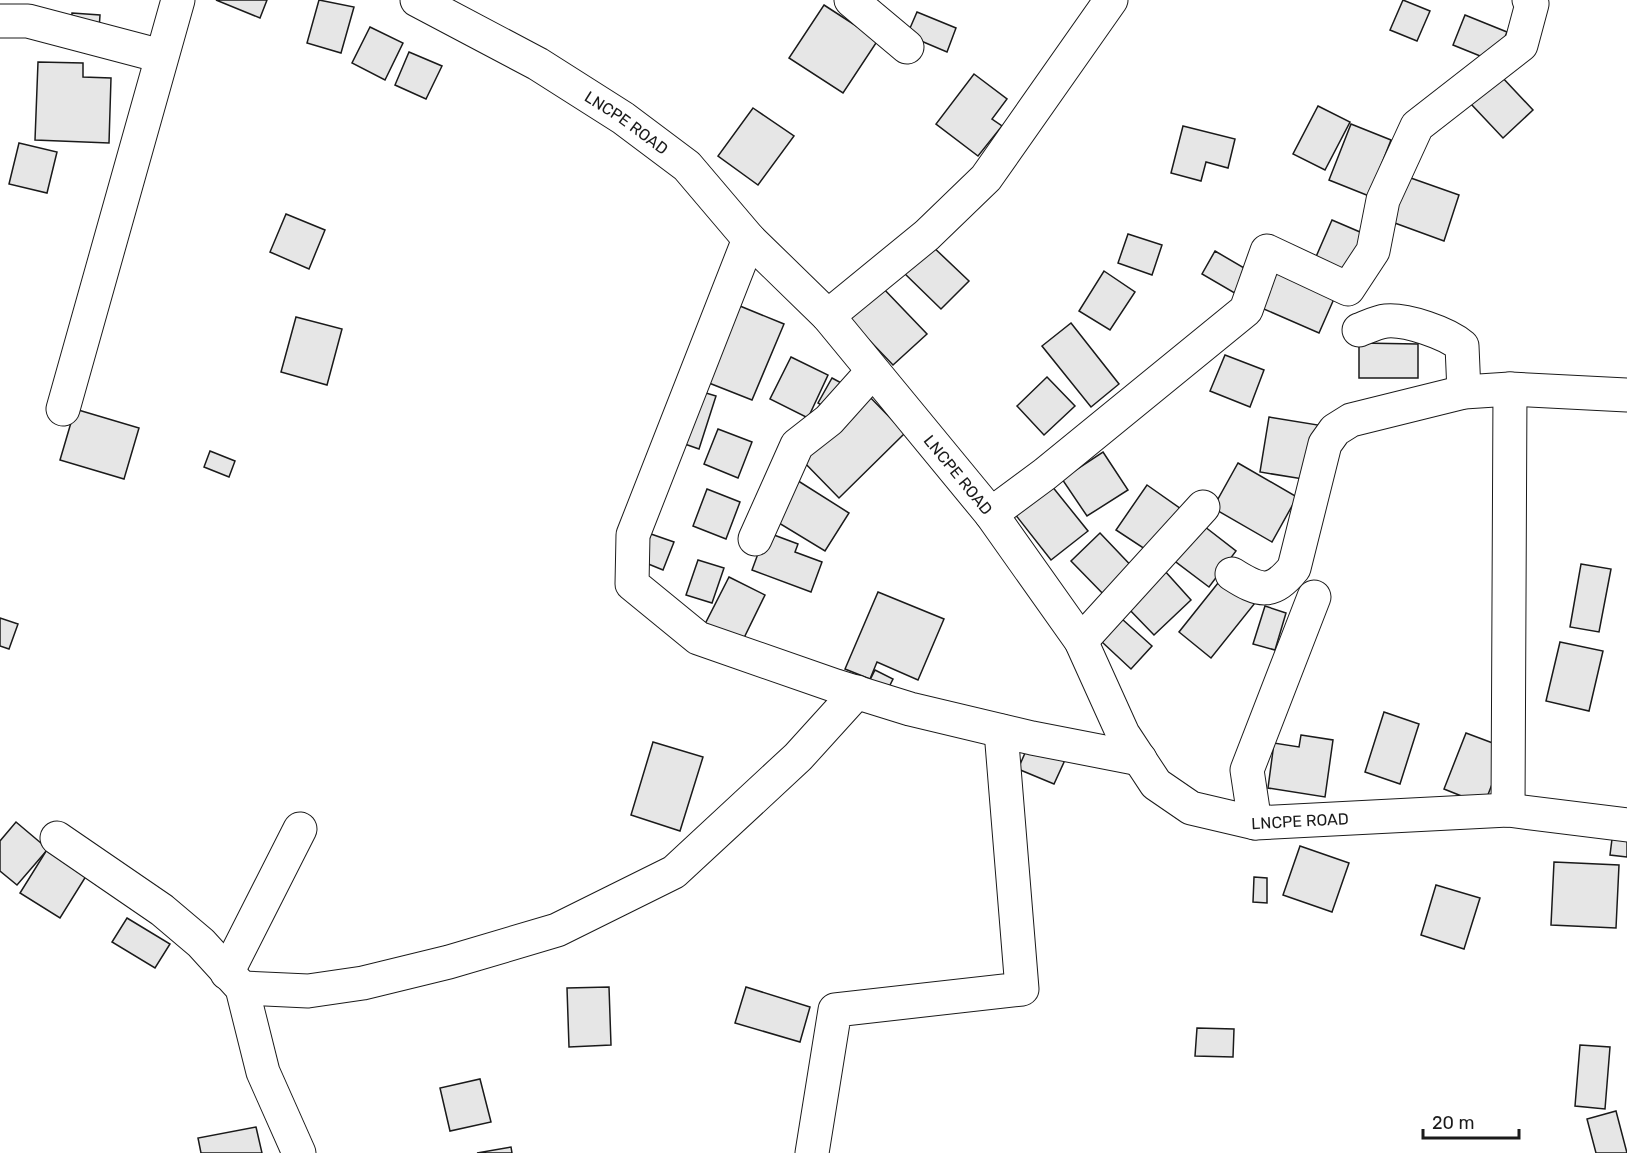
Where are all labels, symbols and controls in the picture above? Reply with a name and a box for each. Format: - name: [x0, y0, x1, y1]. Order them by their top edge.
- street label: LNCPE ROAD: [581, 87, 672, 159]
- street label: LNCPE ROAD: [920, 431, 996, 519]
- street label: LNCPE ROAD: [1251, 809, 1349, 833]
- scale bar: [1423, 1102, 1519, 1140]
- text: 20 m: [1432, 1112, 1474, 1134]

